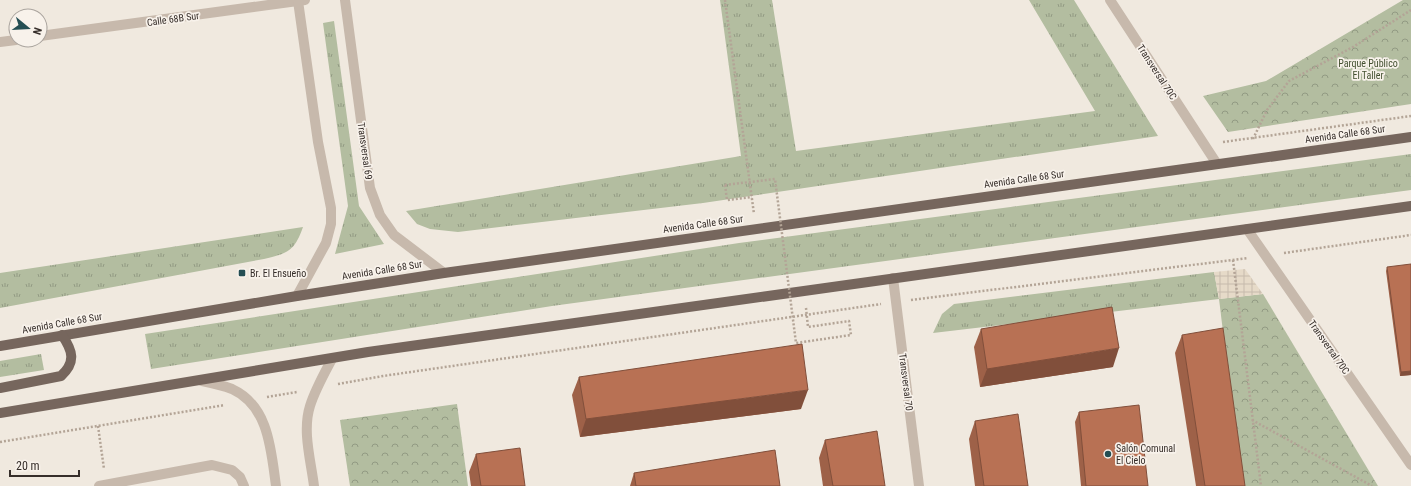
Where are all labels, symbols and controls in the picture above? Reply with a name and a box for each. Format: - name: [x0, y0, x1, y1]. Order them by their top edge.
- north arrow: [8, 8, 48, 48]
- street label: Calle 68B Sur: [146, 10, 200, 28]
- text: N: [30, 26, 44, 36]
- street label: Transversal 70C: [1135, 42, 1179, 102]
- park label: Parque Público El Taller: [1338, 58, 1398, 81]
- street label: Transversal 69: [356, 122, 374, 180]
- street label: Avenida Calle 68 Sur: [1304, 123, 1386, 145]
- street label: Avenida Calle 68 Sur: [983, 168, 1065, 190]
- street label: Avenida Calle 68 Sur: [662, 213, 744, 235]
- street label: Avenida Calle 68 Sur: [341, 258, 423, 282]
- marker: Br. El Ensueño: [237, 268, 247, 278]
- place label: Br. El Ensueño: [250, 268, 306, 279]
- street label: Avenida Calle 68 Sur: [21, 311, 103, 335]
- street label: Transversal 70C: [1306, 318, 1352, 376]
- street label: Transversal 70: [897, 353, 915, 411]
- place label: Salón Comunal El Cielo: [1116, 443, 1175, 466]
- marker: Salón Comunal El Cielo: [1103, 449, 1113, 459]
- scale bar: [10, 452, 79, 478]
- text: 20 m: [16, 459, 40, 473]

